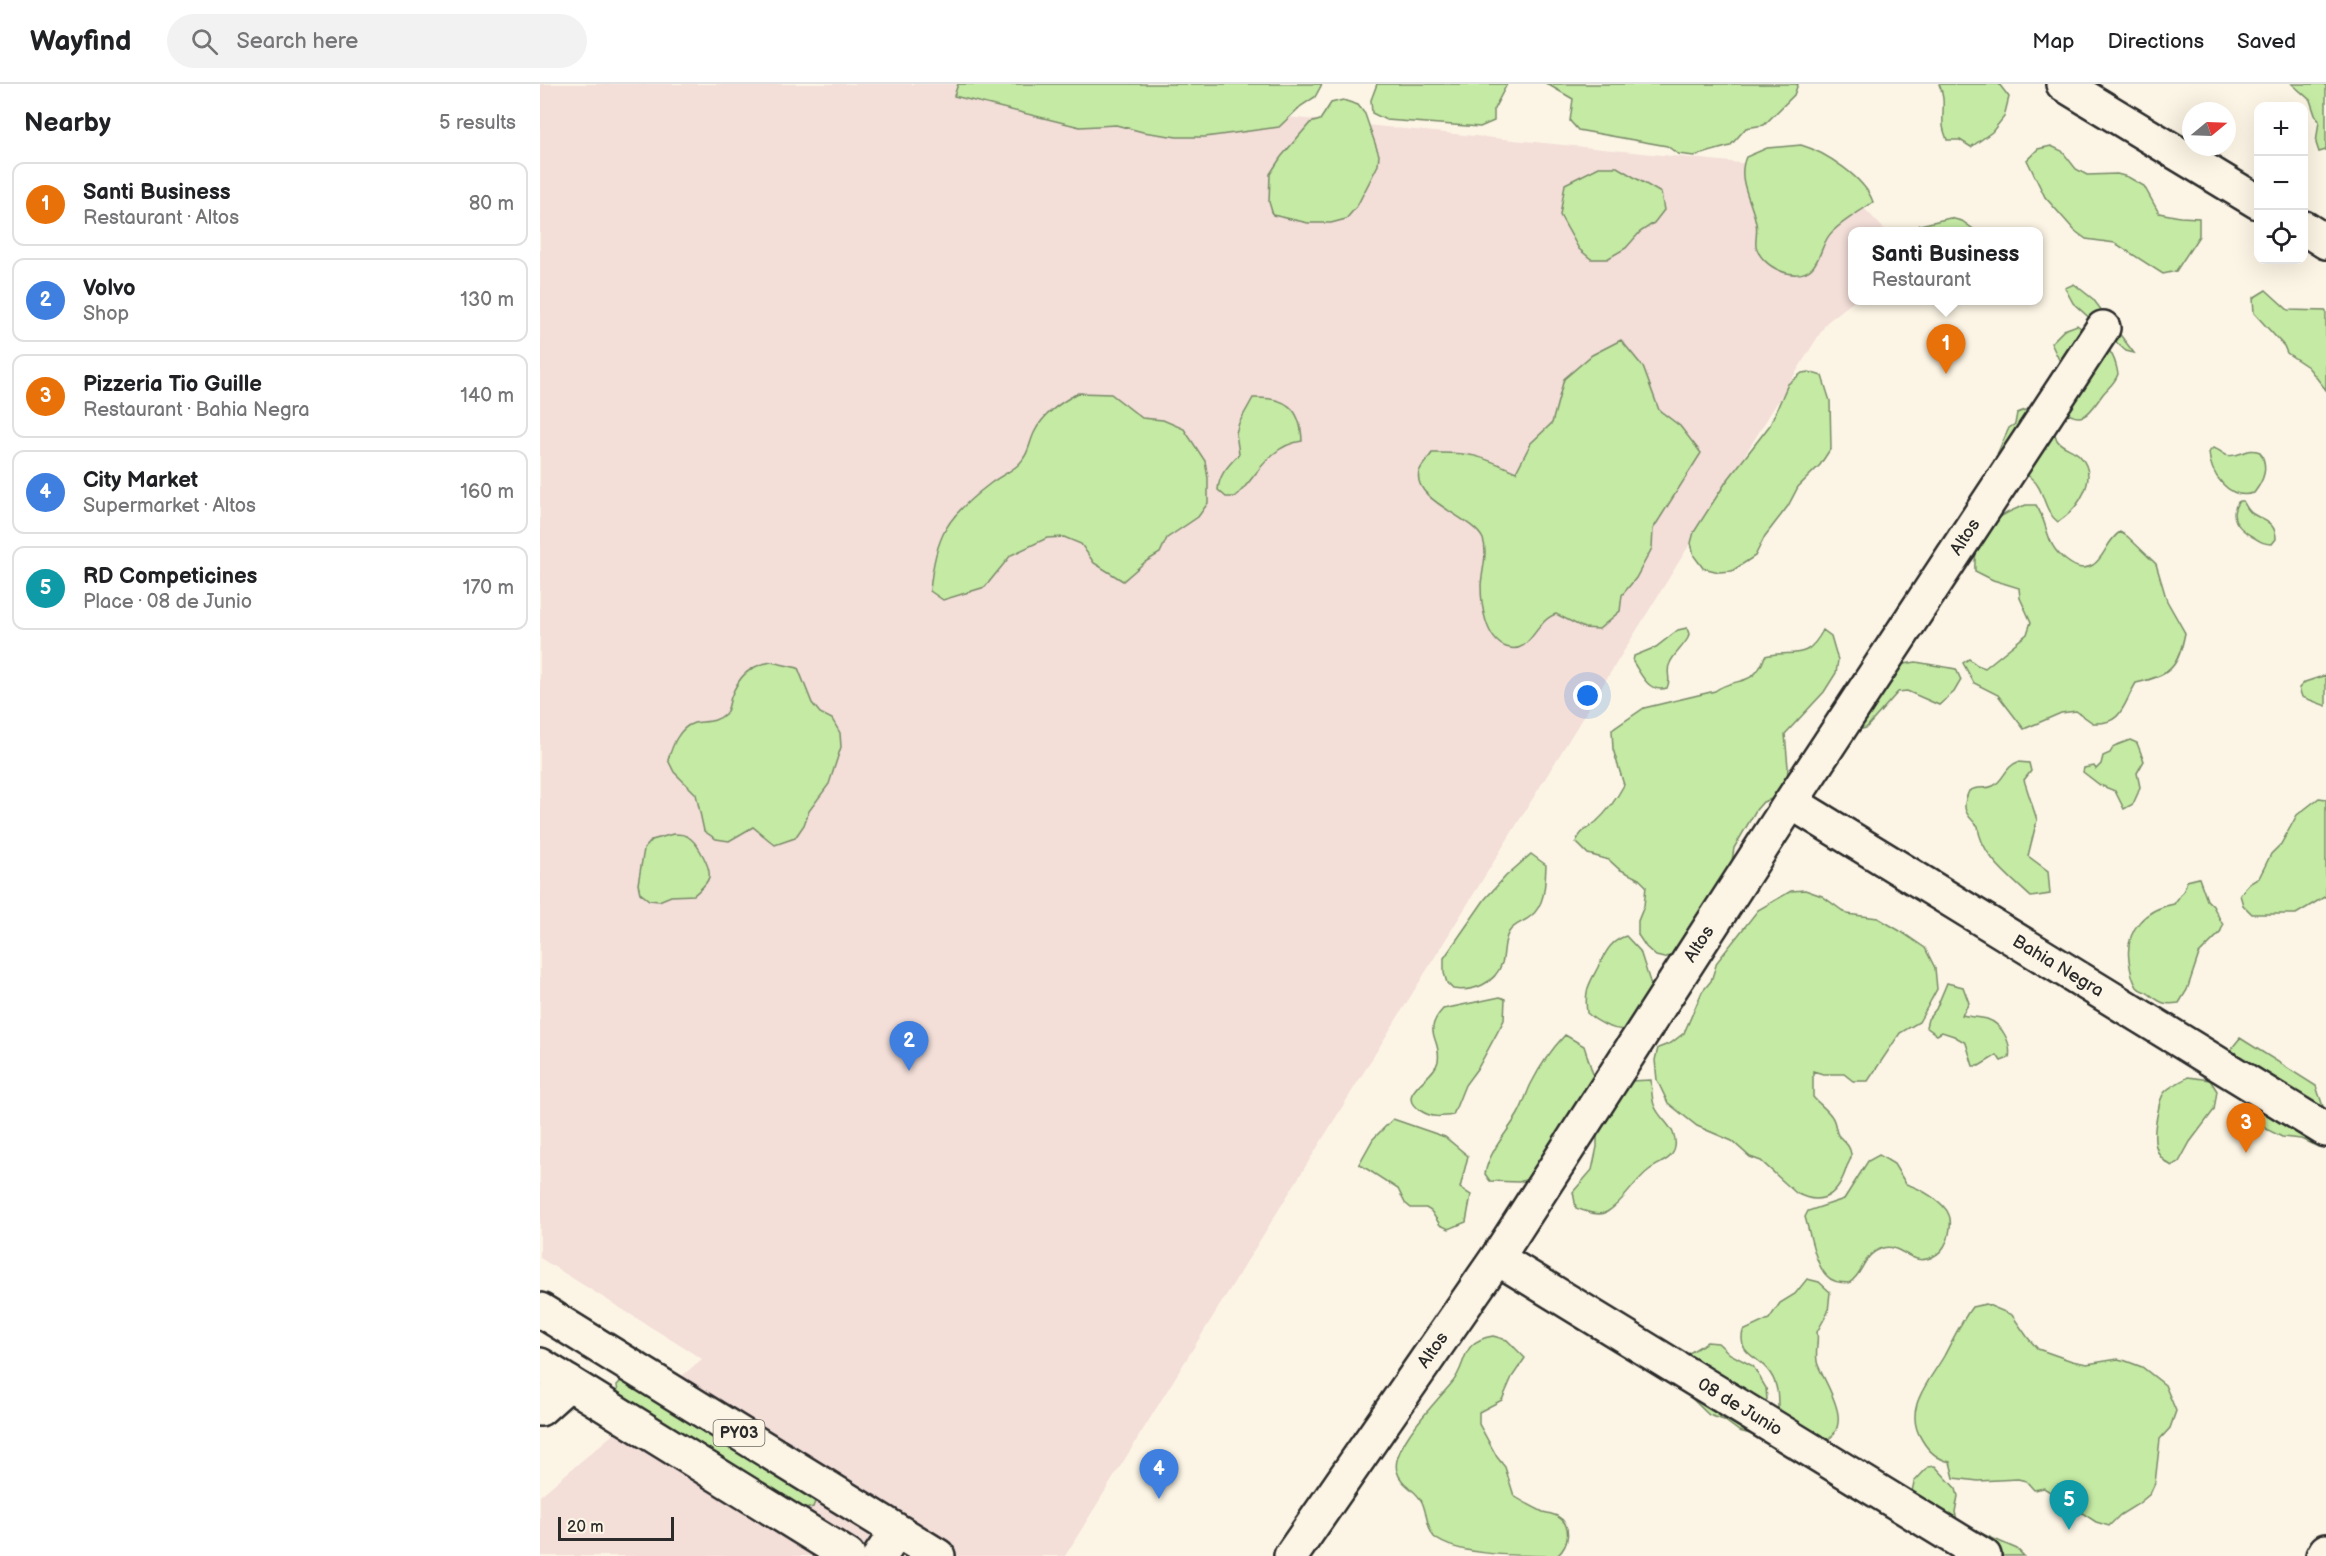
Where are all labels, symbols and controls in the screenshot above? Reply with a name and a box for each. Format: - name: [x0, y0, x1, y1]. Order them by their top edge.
- search box: [167, 14, 587, 68]
- text: Wayfind: [30, 25, 131, 58]
- icon: search: [188, 25, 221, 58]
- text: Search here: [236, 28, 358, 55]
- text: Map: [2032, 29, 2075, 54]
- text: Directions: [2108, 29, 2204, 54]
- text: Saved: [2237, 29, 2296, 54]
- north arrow: [2182, 102, 2236, 156]
- map controls: [2254, 102, 2308, 264]
- button: +: [2254, 102, 2308, 156]
- text: Nearby: [24, 108, 111, 139]
- text: 5 results: [439, 111, 516, 135]
- button: −: [2254, 156, 2308, 210]
- text: Santi Business: [83, 179, 231, 206]
- text: 1: [41, 192, 50, 216]
- text: 80 m: [469, 192, 514, 216]
- text: Restaurant · Altos: [83, 206, 239, 230]
- button: locate: [2254, 210, 2308, 264]
- popup: [1848, 227, 2043, 305]
- text: Santi Business: [1872, 241, 2019, 268]
- text: Restaurant: [1872, 268, 1971, 292]
- text: Volvo: [83, 275, 135, 302]
- text: 2: [40, 288, 51, 312]
- text: 130 m: [460, 288, 514, 312]
- text: Shop: [83, 302, 129, 326]
- pin: 1: [1926, 324, 1966, 374]
- text: Pizzeria Tio Guille: [83, 371, 262, 398]
- text: 3: [40, 384, 51, 408]
- text: 140 m: [460, 384, 514, 408]
- text: Restaurant · Bahia Negra: [83, 398, 310, 422]
- text: City Market: [83, 467, 198, 494]
- text: 4: [40, 480, 51, 504]
- text: 160 m: [460, 480, 514, 504]
- text: Supermarket · Altos: [83, 494, 256, 518]
- street label: Altos: [1946, 515, 1985, 559]
- text: RD Competicines: [83, 563, 257, 590]
- text: 5: [40, 576, 51, 600]
- text: 170 m: [463, 576, 514, 600]
- text: Place · 08 de Junio: [83, 590, 252, 614]
- your location: [1573, 681, 1602, 710]
- street label: Altos: [1680, 922, 1719, 966]
- street label: Bahia Negra: [2009, 931, 2107, 1001]
- pin: 2: [890, 1022, 928, 1071]
- pin: 3: [2226, 1104, 2266, 1153]
- street label: Altos: [1413, 1328, 1453, 1372]
- street label: 08 de Junio: [1694, 1374, 1786, 1440]
- road number: PY03: [714, 1420, 764, 1446]
- pin: 4: [1140, 1450, 1178, 1499]
- pin: 5: [2050, 1480, 2089, 1530]
- scale bar: [558, 1514, 674, 1542]
- text: 20 m: [567, 1518, 603, 1537]

